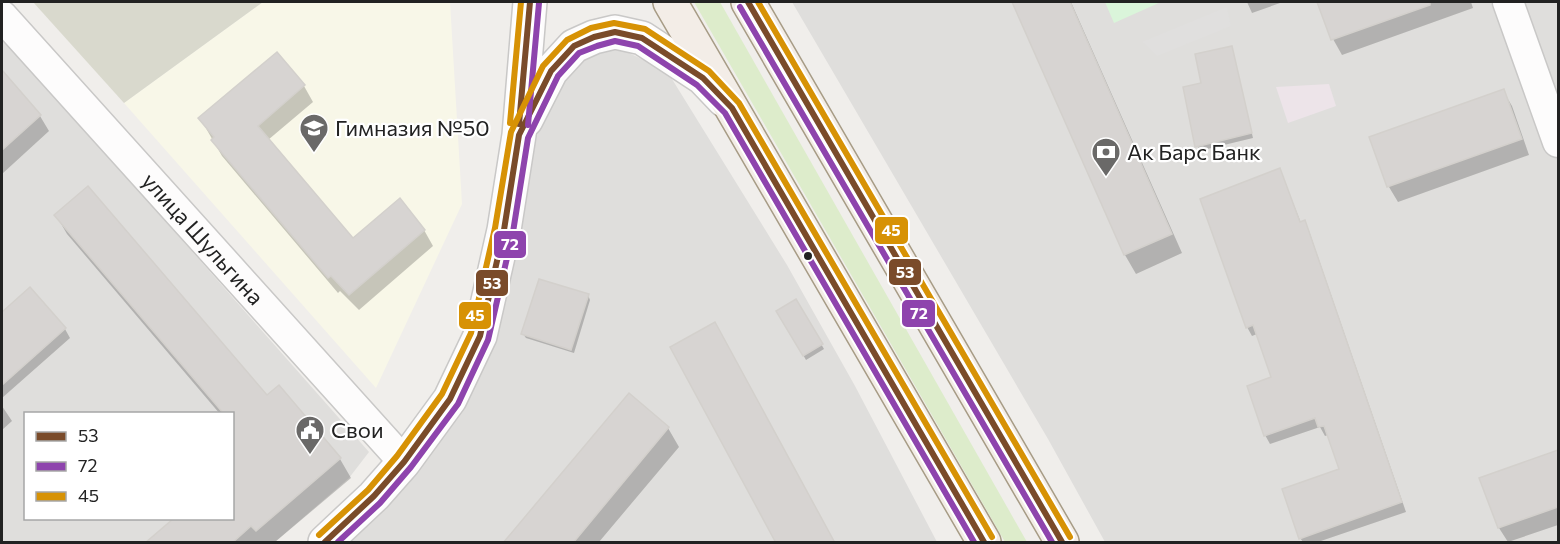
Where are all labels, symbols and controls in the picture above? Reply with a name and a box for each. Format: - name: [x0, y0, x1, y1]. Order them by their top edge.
- school or university icon: Гимназия №50: [298, 112, 330, 154]
- place label: Гимназия №50: [335, 114, 490, 141]
- bank icon: Ак Барс Банк: [1090, 136, 1122, 178]
- place label: Ак Барс Банк: [1127, 138, 1261, 165]
- street label: улица Шульгина: [137, 167, 270, 310]
- line badge: 45: [874, 216, 909, 245]
- text: 45: [881, 220, 901, 239]
- line badge: 72: [493, 230, 527, 259]
- text: 72: [501, 234, 519, 253]
- unlabelled marker: [802, 250, 814, 262]
- line badge: 53: [888, 258, 922, 286]
- text: 53: [896, 262, 914, 281]
- line badge: 53: [475, 269, 509, 297]
- text: 53: [483, 273, 501, 292]
- line badge: 72: [901, 299, 936, 328]
- line badge: 45: [458, 301, 492, 330]
- text: 72: [910, 303, 928, 322]
- text: 45: [465, 305, 485, 324]
- legend: [24, 412, 234, 520]
- public building icon: Свои: [294, 414, 326, 456]
- place label: Свои: [331, 416, 384, 443]
- text: 53: [78, 424, 99, 446]
- text: 72: [78, 454, 98, 476]
- text: 45: [78, 484, 99, 506]

